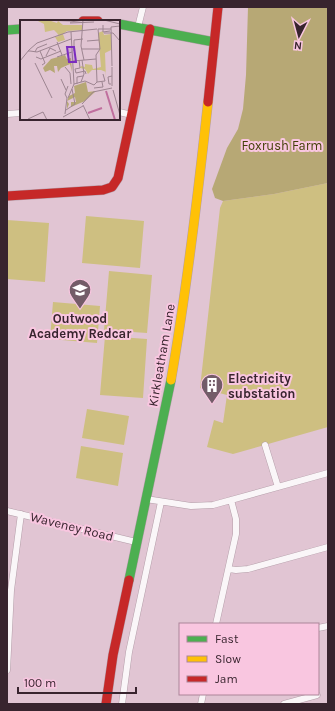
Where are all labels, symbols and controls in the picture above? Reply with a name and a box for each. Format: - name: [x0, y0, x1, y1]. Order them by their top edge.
- north arrow: [279, 16, 319, 56]
- inset map: [20, 20, 120, 120]
- text: N: [293, 39, 303, 52]
- park label: Foxrush Farm: [241, 138, 323, 153]
- school or university icon: Outwood Academy Redcar: [67, 277, 93, 310]
- street label: Kirkleatham Lane: [145, 302, 178, 408]
- place label: Outwood Academy Redcar: [29, 311, 132, 341]
- place label: Electricity substation: [228, 371, 295, 401]
- building icon: Electricity substation: [199, 372, 225, 405]
- street label: Waveney Road: [29, 509, 115, 544]
- legend: [179, 623, 319, 695]
- text: Fast: [215, 632, 239, 646]
- text: Slow: [215, 652, 241, 666]
- scale bar: [18, 669, 136, 695]
- text: Jam: [215, 672, 238, 686]
- text: 100 m: [24, 676, 56, 690]

